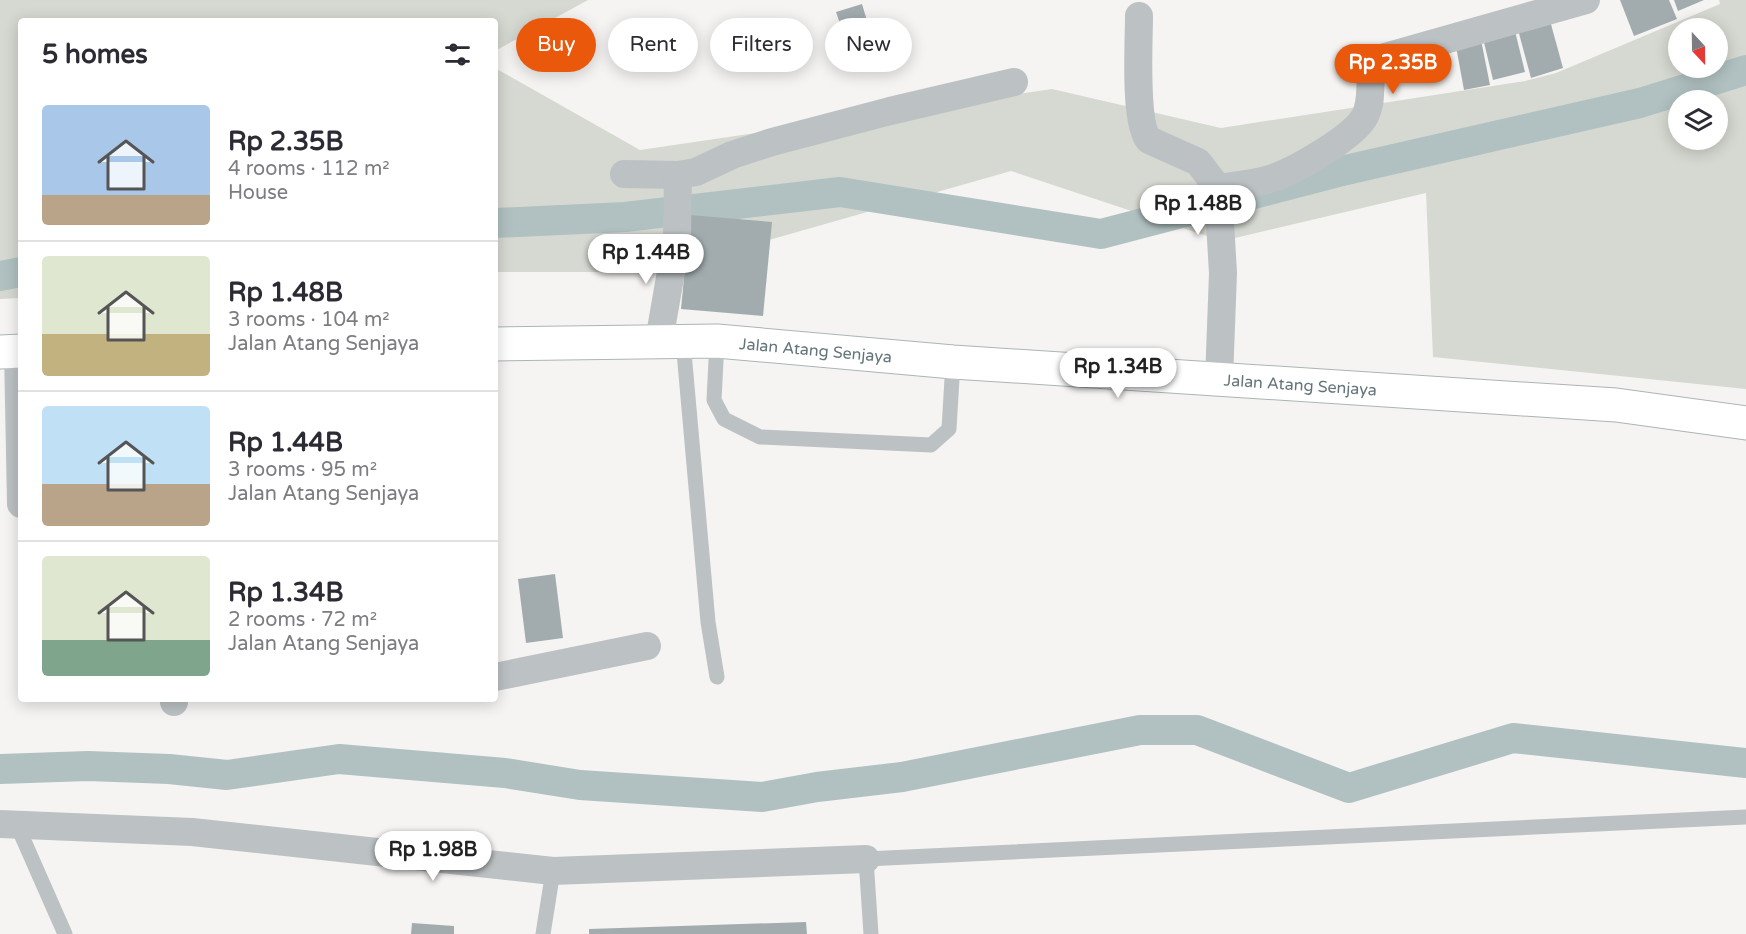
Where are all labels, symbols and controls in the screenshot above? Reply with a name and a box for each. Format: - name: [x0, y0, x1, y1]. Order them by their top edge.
- chip: Buy: [516, 18, 596, 72]
- chip: Rent: [608, 18, 698, 72]
- chip: Filters: [710, 18, 813, 72]
- chip: New: [825, 18, 912, 72]
- north arrow: [1668, 18, 1728, 78]
- map controls: [1668, 18, 1728, 150]
- icon: filters: [441, 38, 474, 71]
- text: 5 homes: [42, 39, 148, 70]
- pin: Rp 2.35B: [1331, 44, 1455, 95]
- text: Rp 2.35B: [1349, 51, 1437, 75]
- button: layers: [1668, 90, 1728, 150]
- text: Rp 2.35B: [228, 126, 343, 157]
- icon: home: [90, 129, 162, 201]
- text: 4 rooms · 112 m²: [228, 157, 390, 181]
- text: House: [228, 181, 288, 205]
- pin: Rp 1.48B: [1136, 185, 1260, 236]
- text: Rp 1.48B: [1154, 192, 1242, 216]
- pin: Rp 1.44B: [584, 234, 708, 285]
- text: Rp 1.44B: [602, 241, 690, 265]
- text: Rp 1.48B: [228, 277, 343, 308]
- icon: home: [90, 280, 162, 352]
- text: 3 rooms · 104 m²: [228, 308, 390, 332]
- text: Jalan Atang Senjaya: [228, 332, 419, 356]
- street label: Jalan Atang Senjaya: [738, 334, 893, 368]
- pin: Rp 1.34B: [1056, 348, 1180, 399]
- text: Rp 1.34B: [1074, 355, 1162, 379]
- street label: Jalan Atang Senjaya: [1223, 371, 1377, 400]
- text: Rp 1.44B: [228, 427, 343, 458]
- icon: home: [90, 430, 162, 502]
- text: 3 rooms · 95 m²: [228, 458, 377, 482]
- text: Jalan Atang Senjaya: [228, 482, 419, 506]
- text: Rp 1.34B: [228, 577, 343, 608]
- icon: home: [90, 580, 162, 652]
- text: 2 rooms · 72 m²: [228, 608, 377, 632]
- text: Jalan Atang Senjaya: [228, 632, 419, 656]
- pin: Rp 1.98B: [371, 831, 495, 882]
- text: Rp 1.98B: [389, 838, 477, 862]

